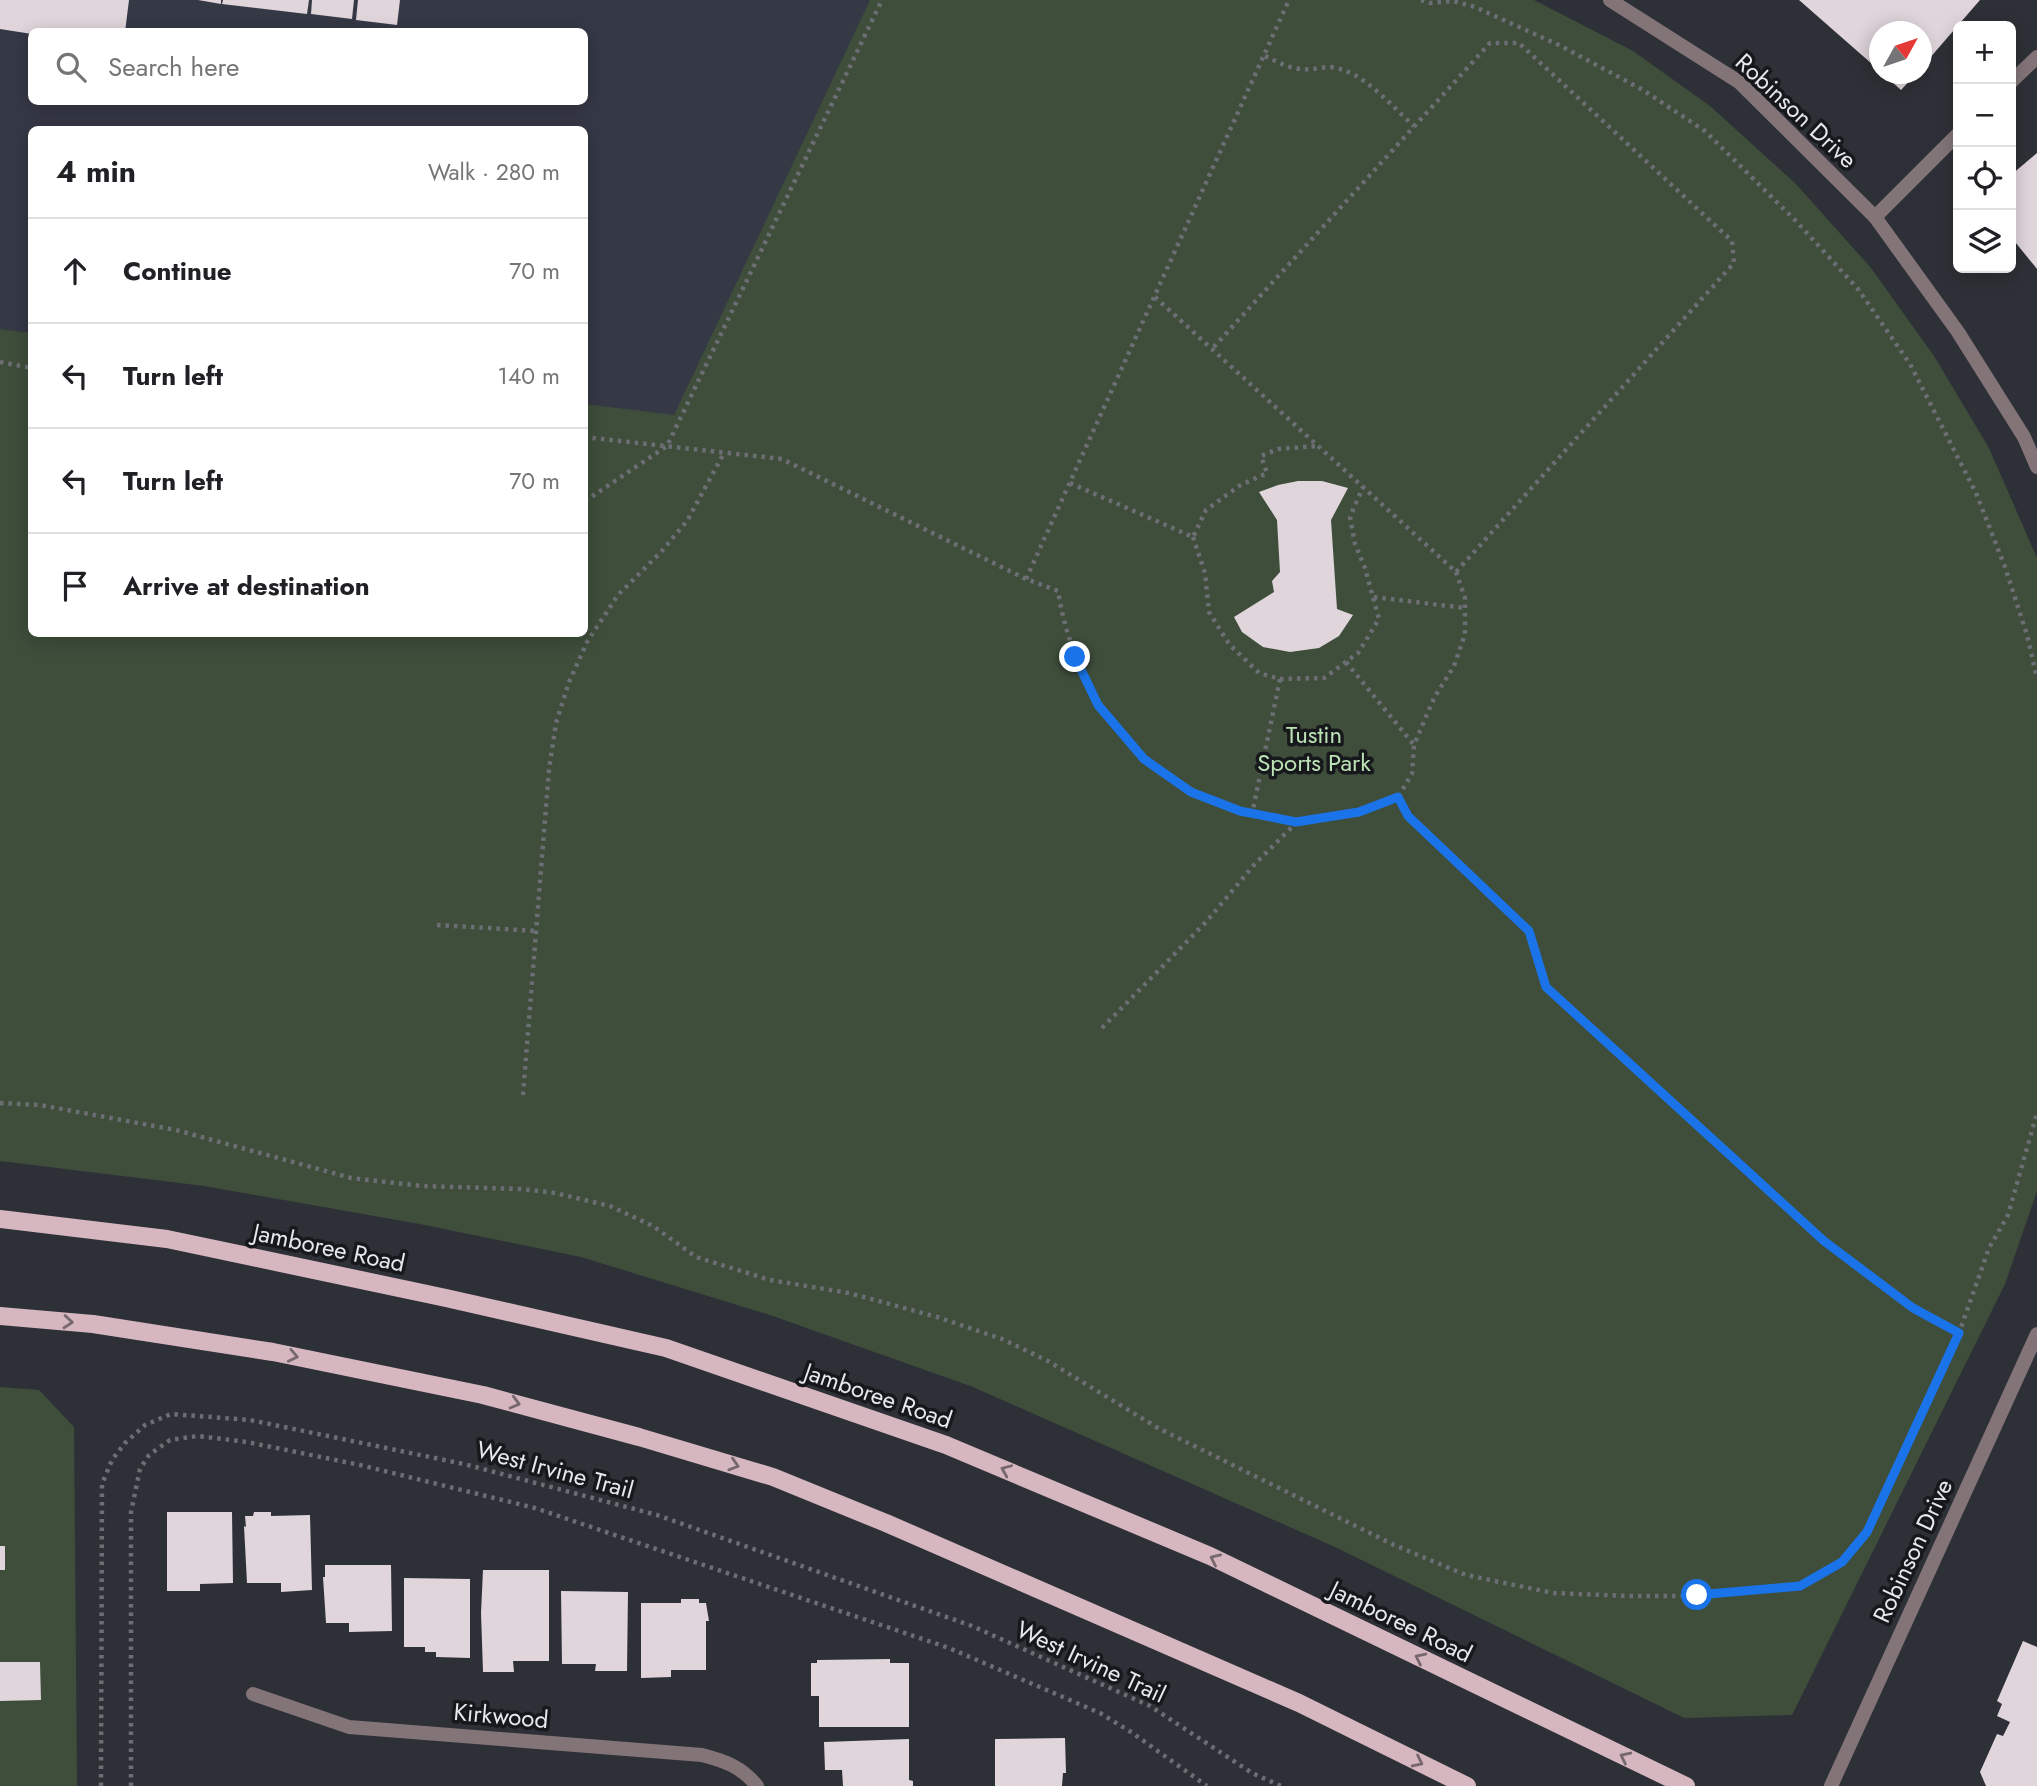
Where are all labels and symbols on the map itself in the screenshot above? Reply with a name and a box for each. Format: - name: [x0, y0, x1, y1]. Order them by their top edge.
- north arrow: [1869, 21, 1932, 84]
- street label: Robinson Drive: [1728, 45, 1865, 176]
- route end: [1059, 641, 1090, 672]
- park label: Tustin Sports Park: [1257, 717, 1371, 780]
- street label: Jamboree Road: [247, 1214, 408, 1281]
- one-way arrow: [63, 1314, 74, 1329]
- one-way arrow: [287, 1348, 299, 1363]
- street label: Jamboree Road: [797, 1353, 957, 1437]
- one-way arrow: [509, 1395, 521, 1410]
- street label: West Irvine Trail: [473, 1432, 638, 1507]
- one-way arrow: [728, 1457, 740, 1472]
- one-way arrow: [1000, 1464, 1012, 1478]
- street label: Robinson Drive: [1864, 1473, 1961, 1628]
- one-way arrow: [1210, 1553, 1222, 1567]
- street label: Jamboree Road: [1321, 1571, 1478, 1671]
- route start: [1681, 1579, 1712, 1610]
- street label: West Irvine Trail: [1011, 1612, 1172, 1712]
- one-way arrow: [1415, 1652, 1427, 1666]
- street label: Kirkwood: [452, 1694, 550, 1737]
- one-way arrow: [1620, 1751, 1632, 1765]
- one-way arrow: [1411, 1753, 1423, 1767]

